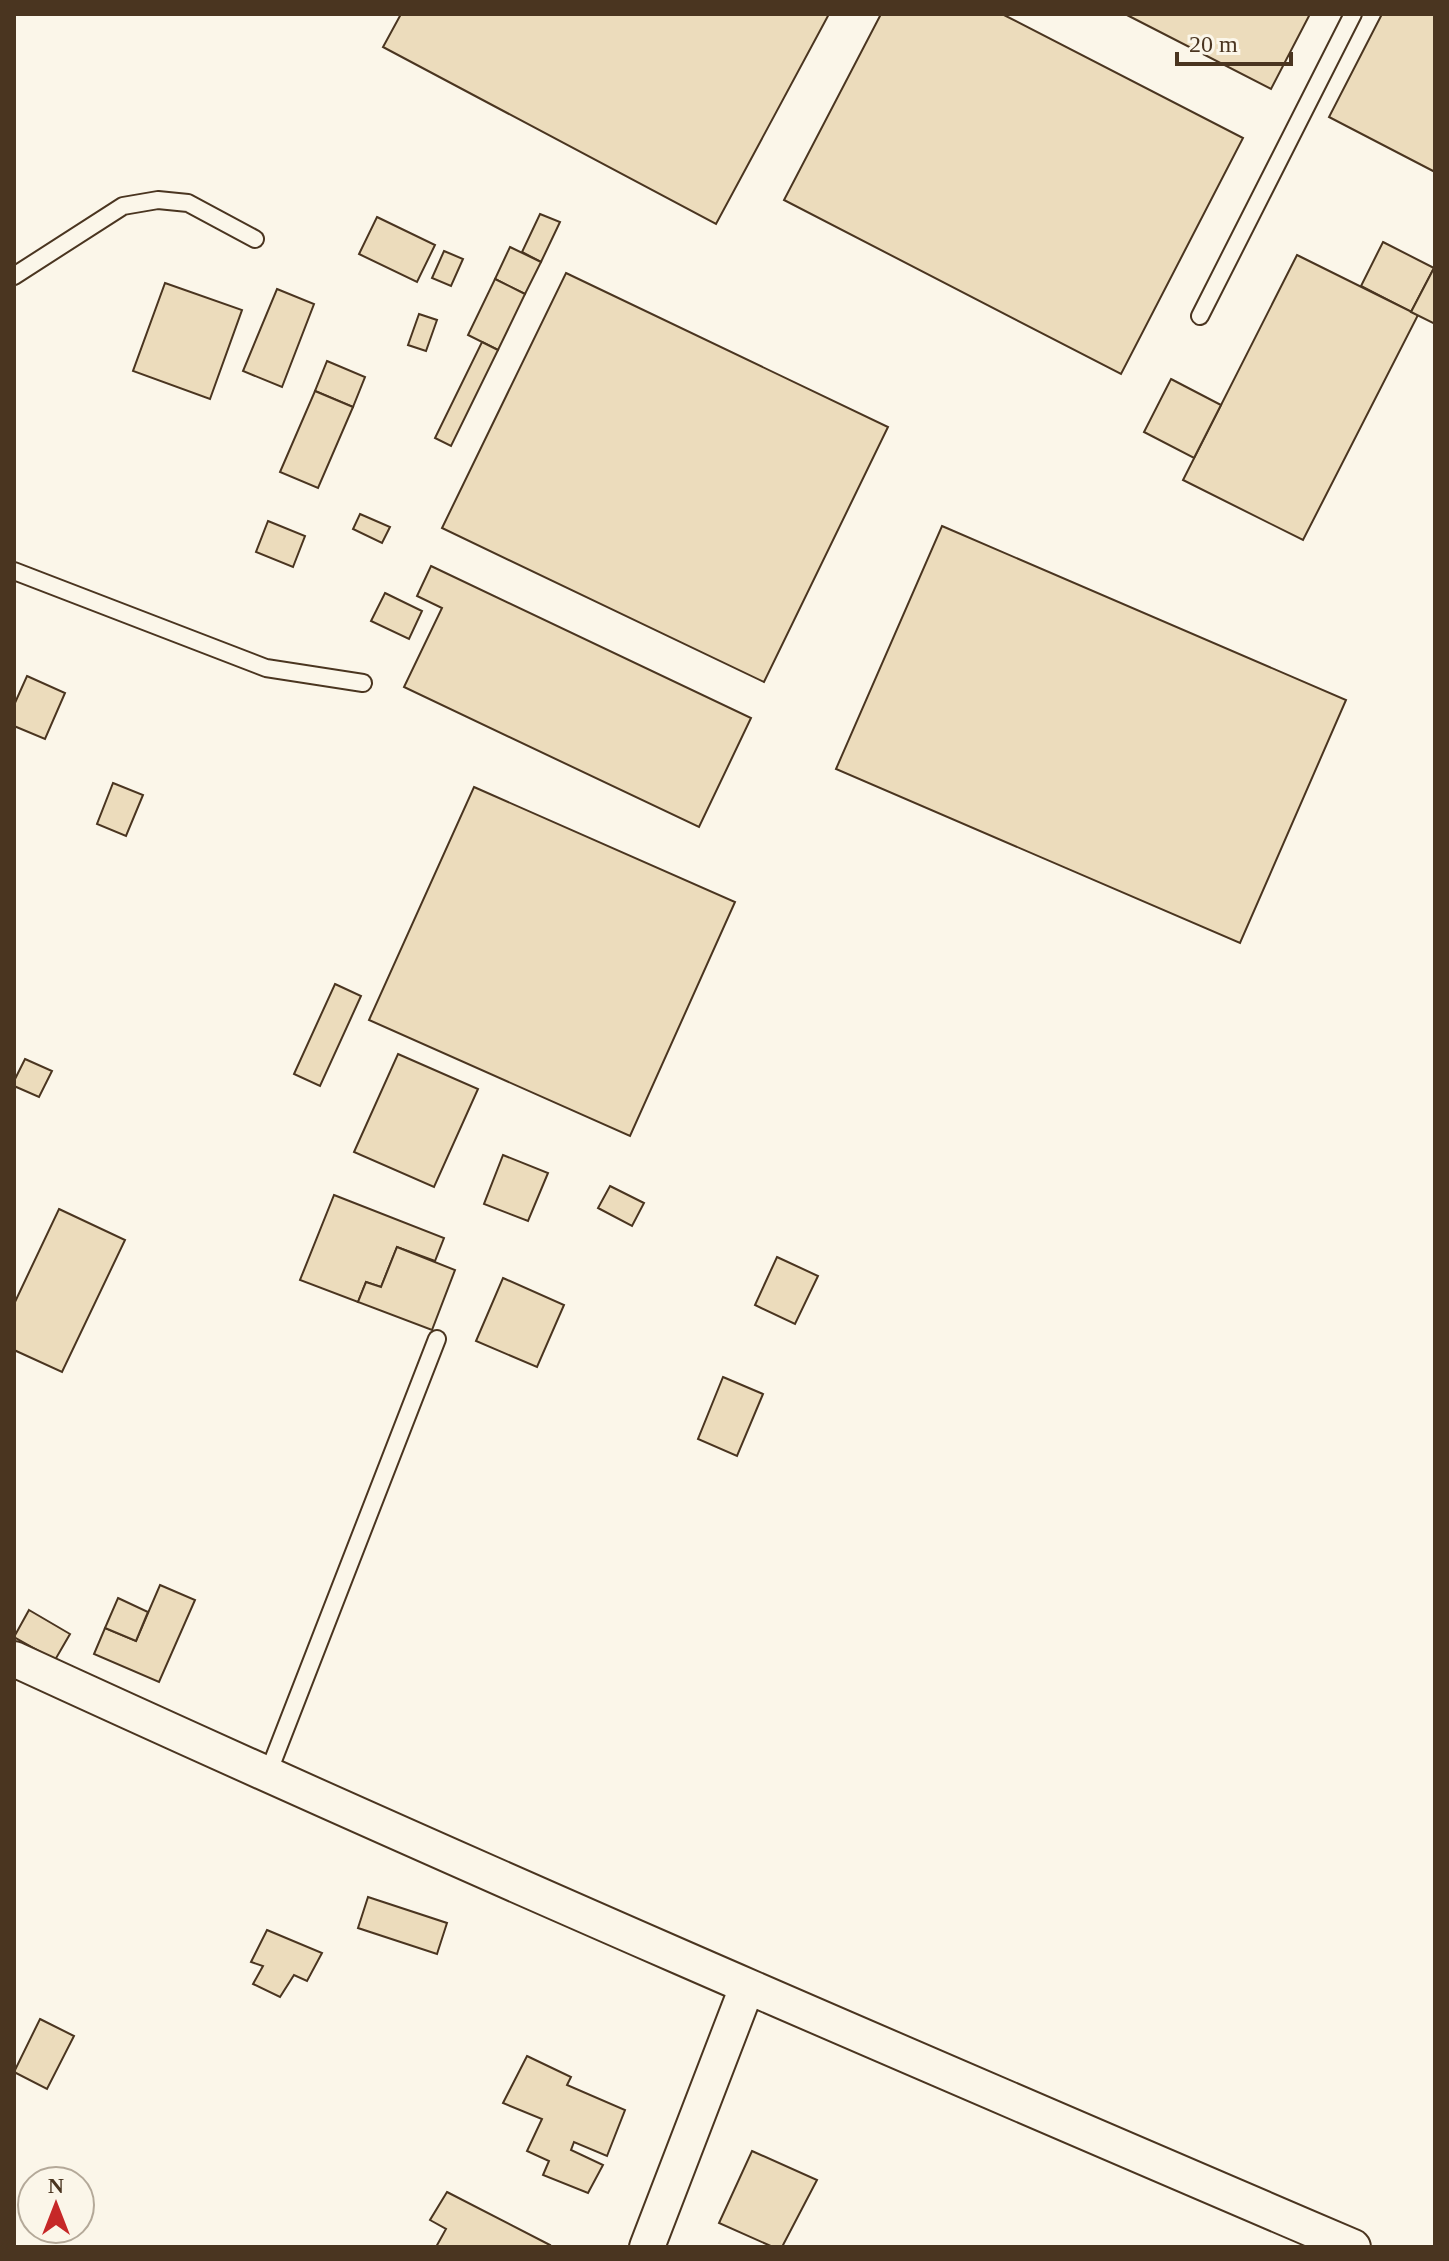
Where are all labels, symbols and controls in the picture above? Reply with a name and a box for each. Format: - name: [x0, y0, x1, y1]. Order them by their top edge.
- scale bar: [1177, 16, 1291, 66]
- text: 20 m: [1189, 31, 1238, 57]
- north arrow: [16, 2165, 96, 2245]
- text: N: [48, 2173, 64, 2198]

